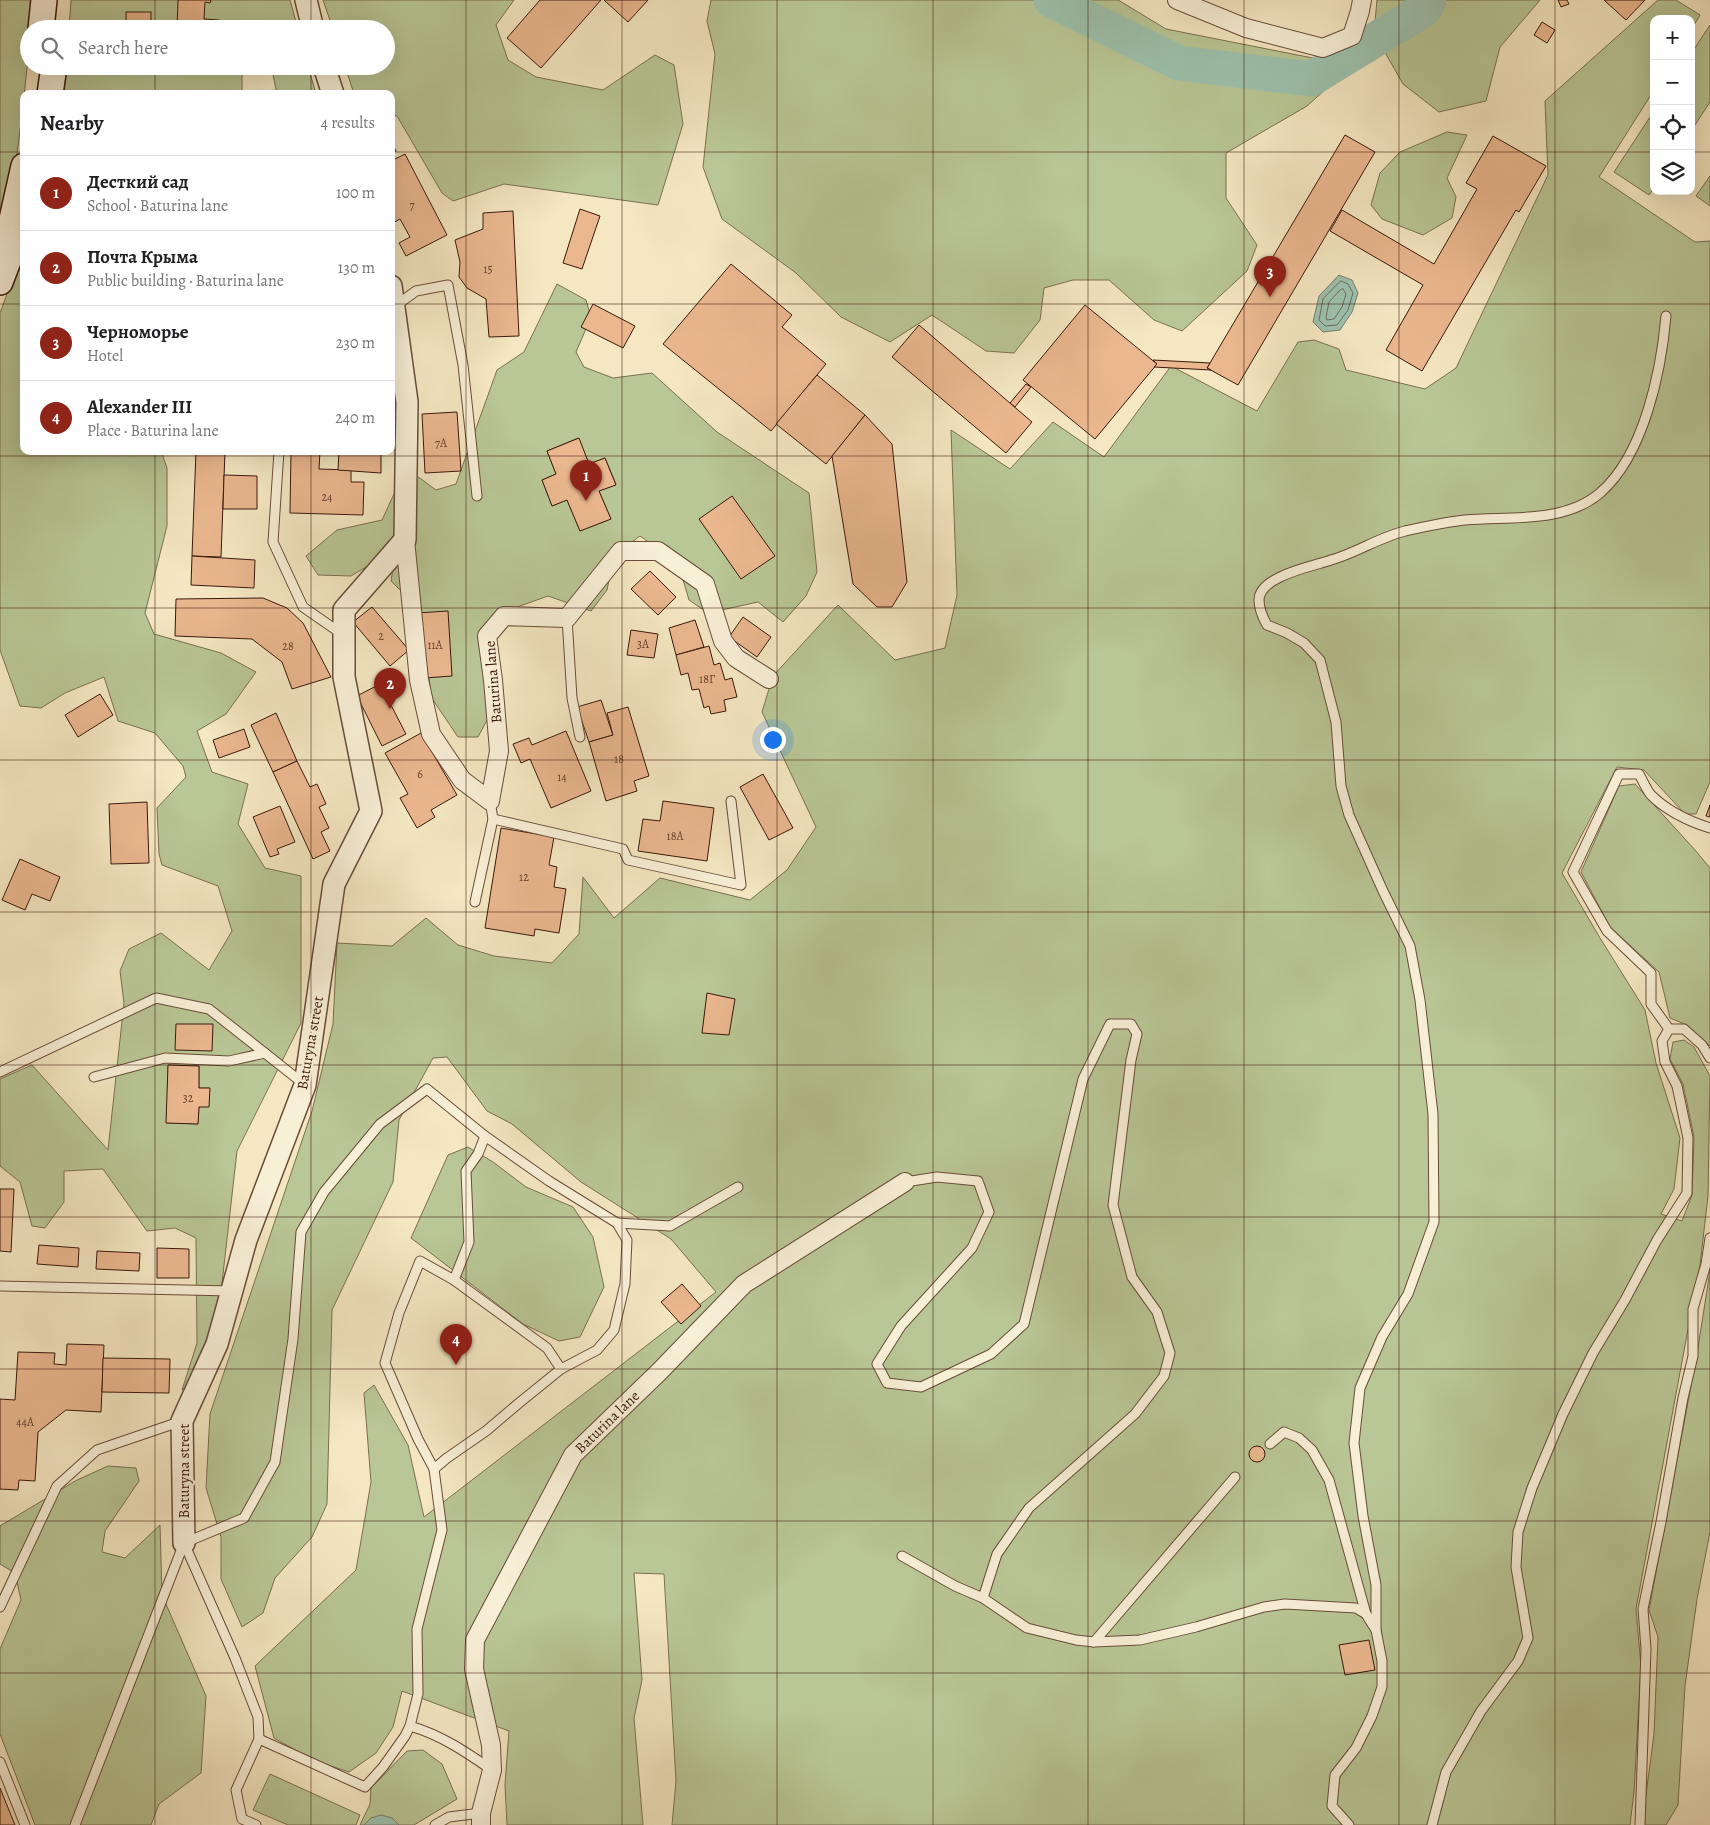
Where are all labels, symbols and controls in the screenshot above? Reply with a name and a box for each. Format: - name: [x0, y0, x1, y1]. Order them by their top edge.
- map controls: [1650, 15, 1695, 195]
- button: +: [1650, 15, 1695, 60]
- search box: [20, 20, 395, 75]
- icon: search: [38, 34, 66, 62]
- text: Search here: [78, 35, 168, 61]
- button: −: [1650, 60, 1695, 105]
- button: locate: [1650, 105, 1695, 150]
- text: Nearby: [40, 109, 103, 137]
- text: 4 results: [321, 112, 375, 134]
- button: layers: [1650, 150, 1695, 195]
- text: Десткий сад: [87, 169, 189, 195]
- text: 1: [53, 182, 59, 204]
- text: 100 m: [336, 182, 375, 204]
- text: School · Baturina lane: [87, 195, 228, 217]
- house number: 7: [409, 197, 415, 213]
- text: Почта Крыма: [87, 244, 198, 270]
- pin: 3: [1254, 256, 1286, 297]
- text: 2: [52, 257, 60, 279]
- text: 130 m: [338, 257, 375, 279]
- house number: 15: [483, 261, 493, 277]
- text: Public building · Baturina lane: [87, 270, 284, 292]
- text: Черноморье: [87, 319, 189, 345]
- text: 3: [53, 332, 59, 354]
- text: 230 m: [336, 332, 375, 354]
- text: Hotel: [87, 345, 123, 367]
- text: Alexander III: [87, 394, 192, 420]
- text: 4: [52, 407, 60, 429]
- text: 240 m: [335, 407, 375, 429]
- text: Place · Baturina lane: [87, 420, 219, 442]
- house number: 7А: [435, 435, 448, 451]
- pin: 1: [570, 460, 602, 501]
- house number: 24: [321, 489, 333, 505]
- house number: 2: [378, 628, 384, 644]
- house number: 3А: [637, 636, 650, 652]
- house number: 11А: [427, 637, 444, 653]
- house number: 28: [282, 638, 294, 654]
- street label: Baturina lane: [479, 640, 507, 724]
- pin: 2: [374, 668, 406, 709]
- house number: 18Г: [699, 671, 715, 687]
- your location: [760, 727, 786, 753]
- house number: 18: [614, 751, 624, 767]
- house number: 6: [417, 766, 423, 782]
- house number: 14: [557, 769, 567, 785]
- house number: 18А: [667, 828, 684, 844]
- house number: 12: [519, 869, 529, 885]
- street label: Baturyna street: [292, 995, 328, 1091]
- house number: 32: [183, 1090, 194, 1106]
- pin: 4: [440, 1324, 472, 1365]
- street label: Baturina lane: [570, 1386, 644, 1458]
- house number: 44А: [16, 1414, 35, 1430]
- street label: Baturyna street: [174, 1424, 194, 1518]

